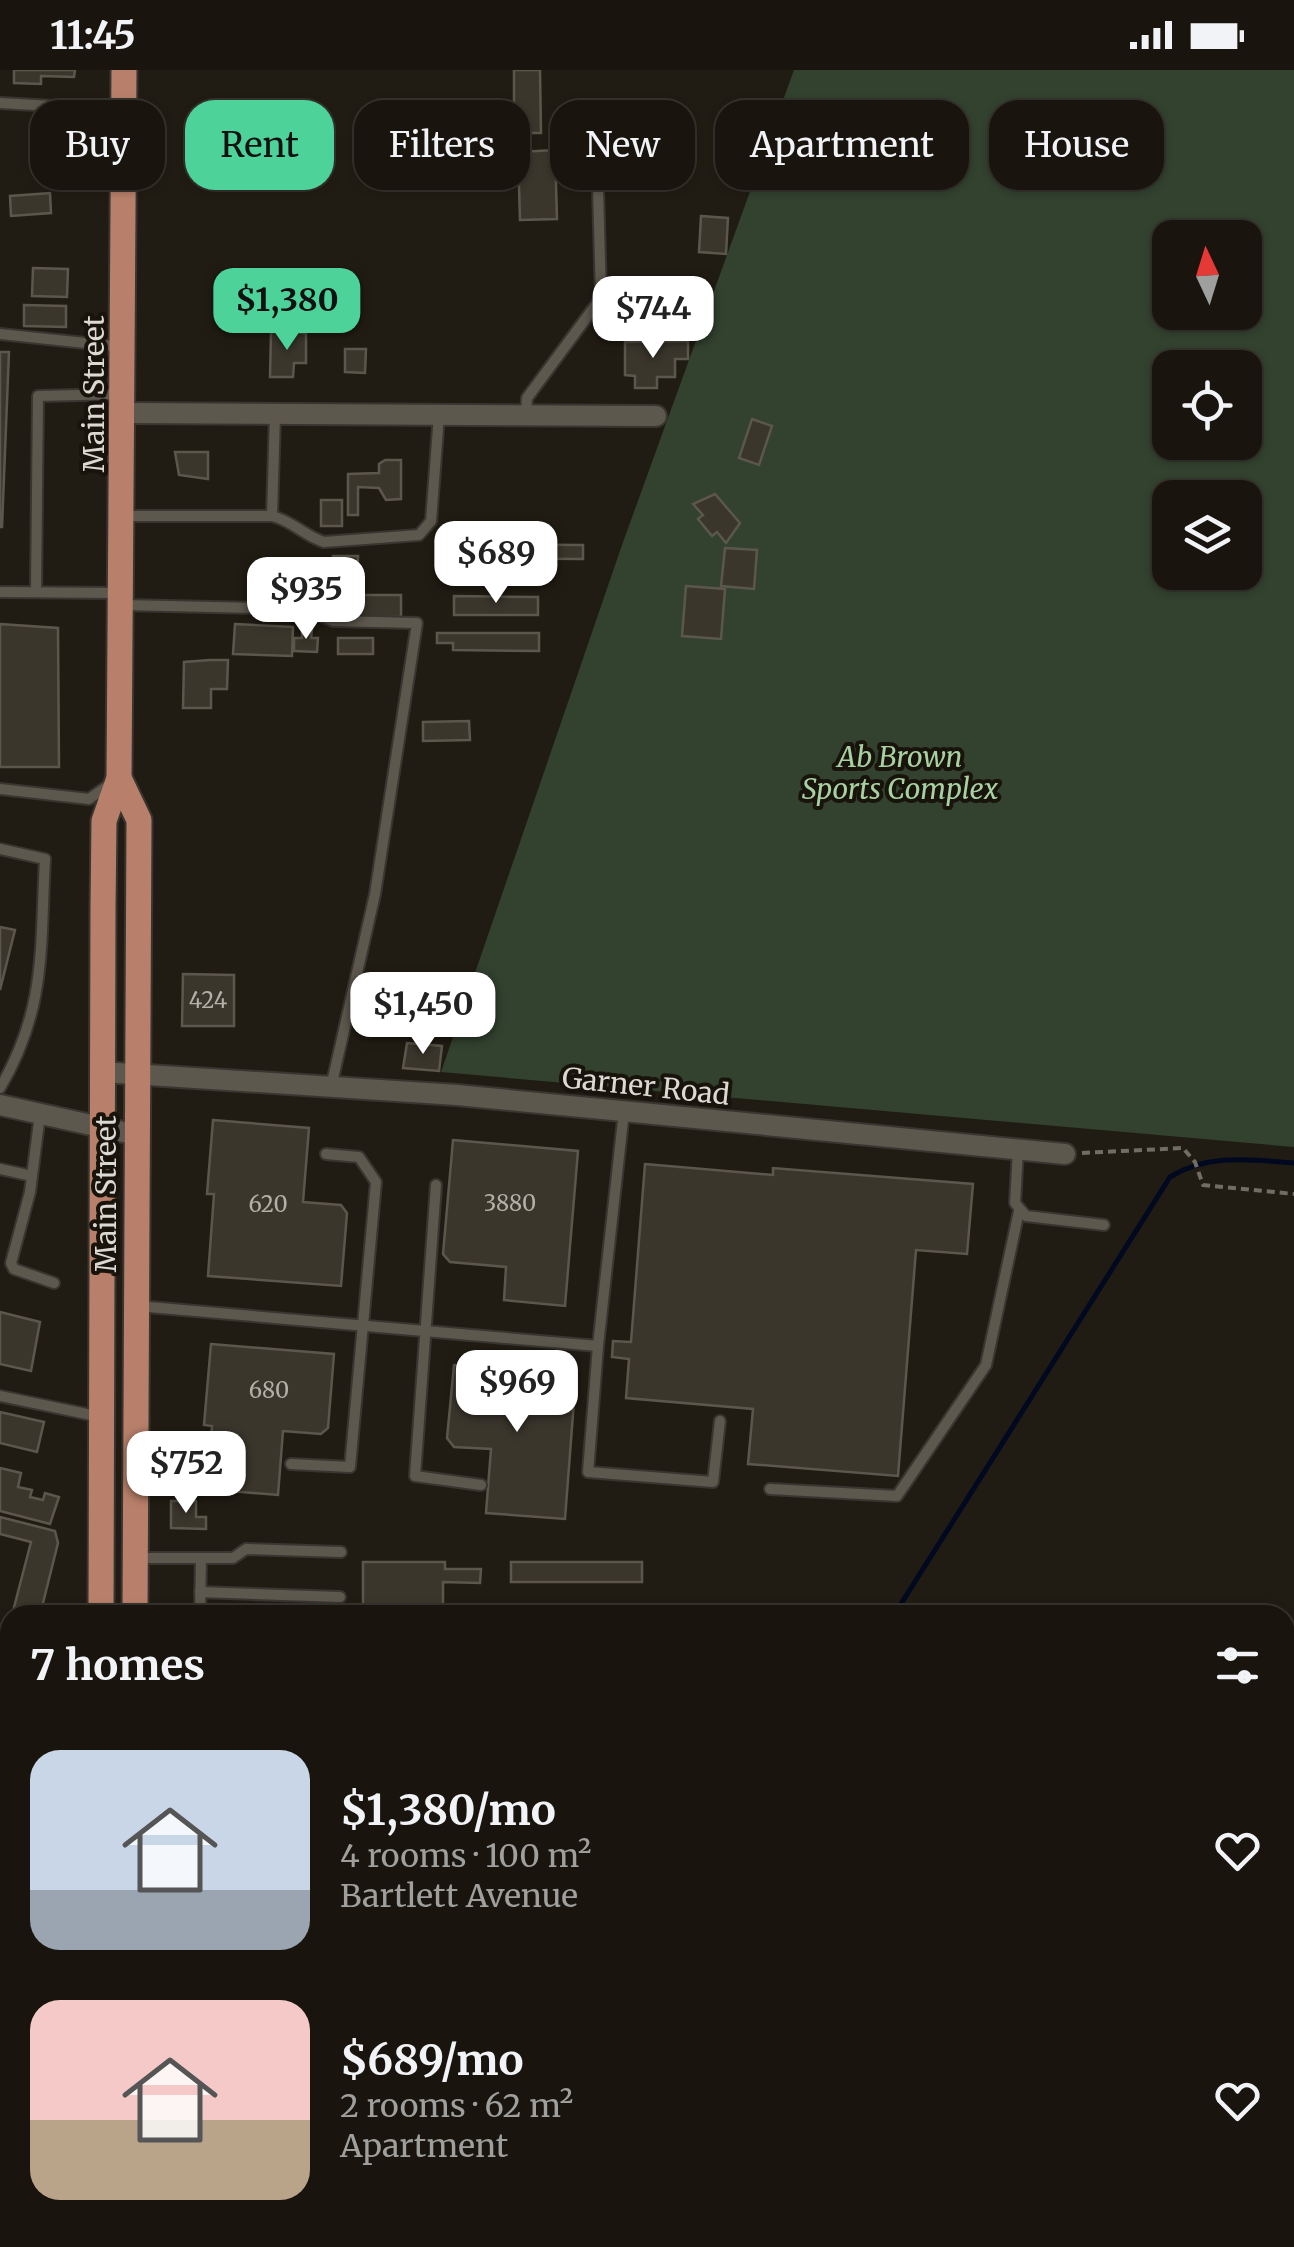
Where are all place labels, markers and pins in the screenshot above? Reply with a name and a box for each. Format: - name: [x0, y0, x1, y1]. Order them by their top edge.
- pin: $1,380: [206, 268, 368, 353]
- pin: $744: [594, 276, 712, 361]
- pin: $689: [437, 521, 555, 606]
- pin: $935: [247, 557, 365, 642]
- pin: $1,450: [342, 972, 504, 1057]
- pin: $969: [458, 1350, 576, 1435]
- pin: $752: [127, 1431, 245, 1516]

